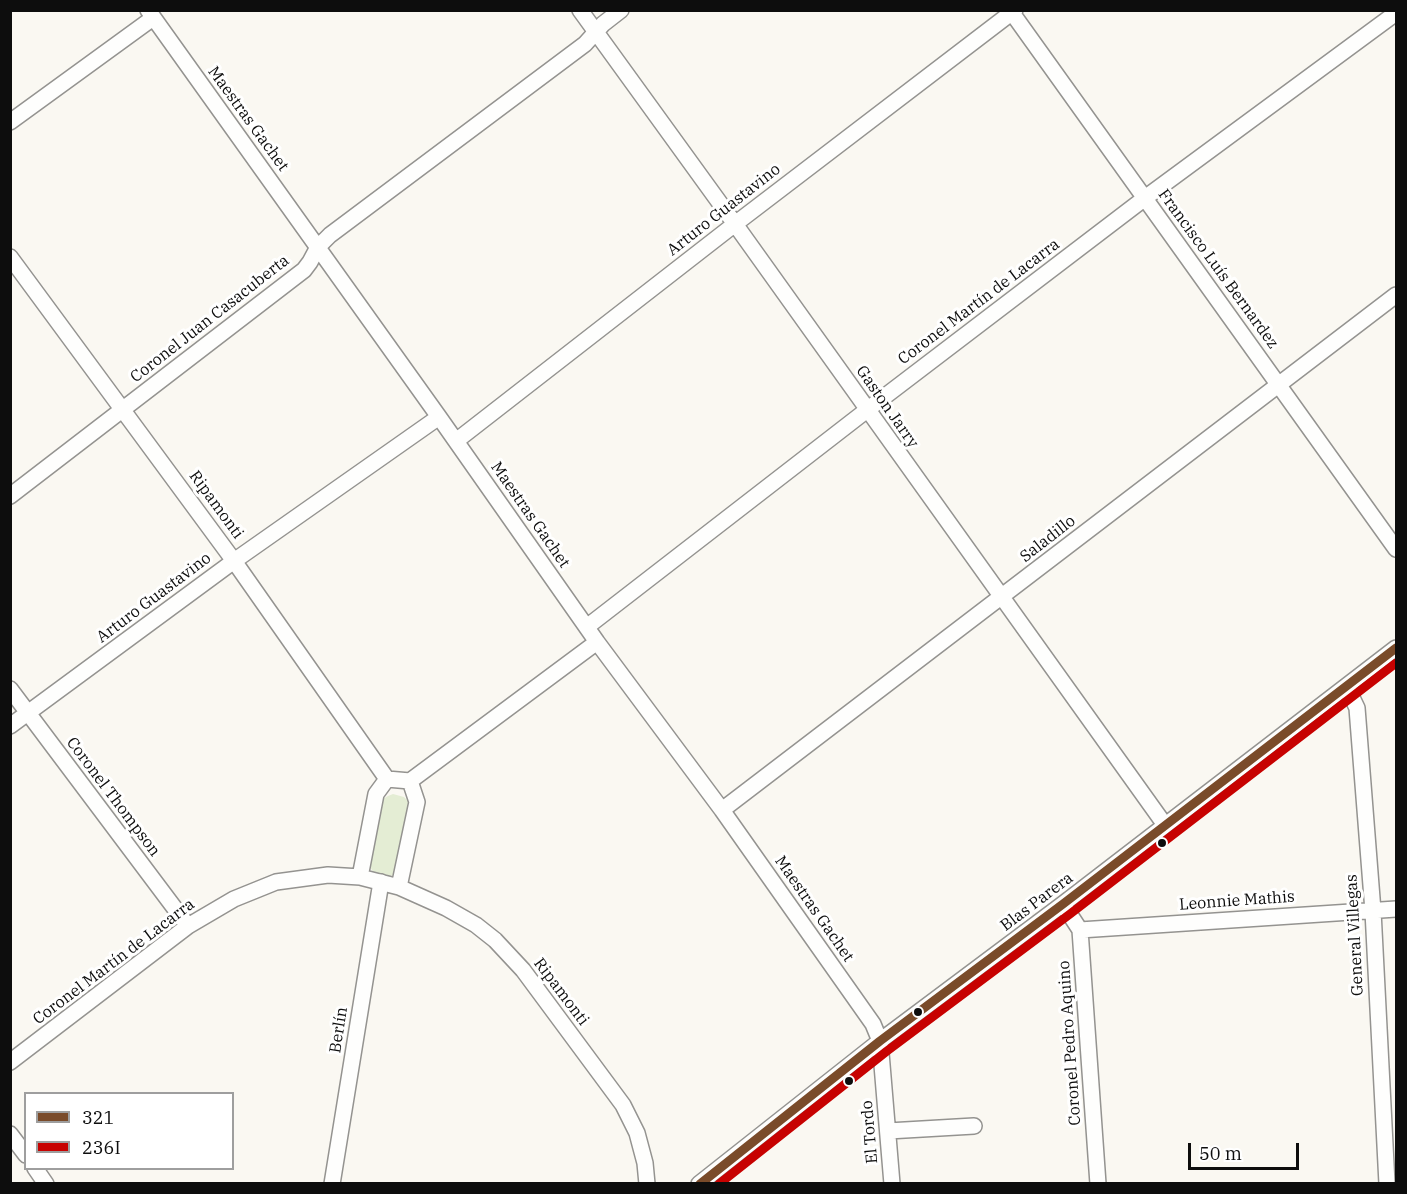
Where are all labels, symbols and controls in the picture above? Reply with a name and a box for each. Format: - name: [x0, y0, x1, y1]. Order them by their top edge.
- street label: Maestras Gachet: [204, 63, 292, 175]
- street label: Arturo Guastavino: [664, 160, 784, 260]
- street label: Francisco Luís Bernardez: [1154, 186, 1282, 352]
- street label: Coronel Martín de Lacarra: [894, 235, 1064, 369]
- street label: Coronel Juan Casacuberta: [127, 251, 293, 387]
- street label: Gaston Jarry: [852, 362, 922, 452]
- street label: Maestras Gachet: [486, 458, 574, 572]
- street label: Ripamonti: [185, 467, 247, 543]
- street label: Saladillo: [1016, 511, 1080, 567]
- street label: Arturo Guastavino: [93, 549, 215, 647]
- street label: Coronel Thompson: [62, 734, 164, 860]
- unlabelled marker: [1156, 837, 1168, 849]
- street label: Maestras Gachet: [770, 852, 858, 966]
- street label: Blas Parera: [997, 869, 1077, 935]
- street label: General Villegas: [1342, 874, 1368, 996]
- street label: Leonnie Mathis: [1179, 887, 1295, 915]
- street label: Coronel Martín de Lacarra: [29, 895, 199, 1029]
- street label: Ripamonti: [529, 954, 593, 1030]
- street label: Coronel Pedro Aquino: [1055, 960, 1085, 1126]
- street label: Berlín: [326, 1006, 352, 1054]
- unlabelled marker: [912, 1006, 924, 1018]
- unlabelled marker: [843, 1075, 855, 1087]
- legend: [24, 1092, 234, 1170]
- street label: El Tordo: [858, 1100, 882, 1164]
- text: 321: [82, 1106, 114, 1129]
- scale bar: [1191, 1131, 1302, 1169]
- text: 236I: [82, 1136, 121, 1159]
- text: 50 m: [1199, 1142, 1242, 1165]

